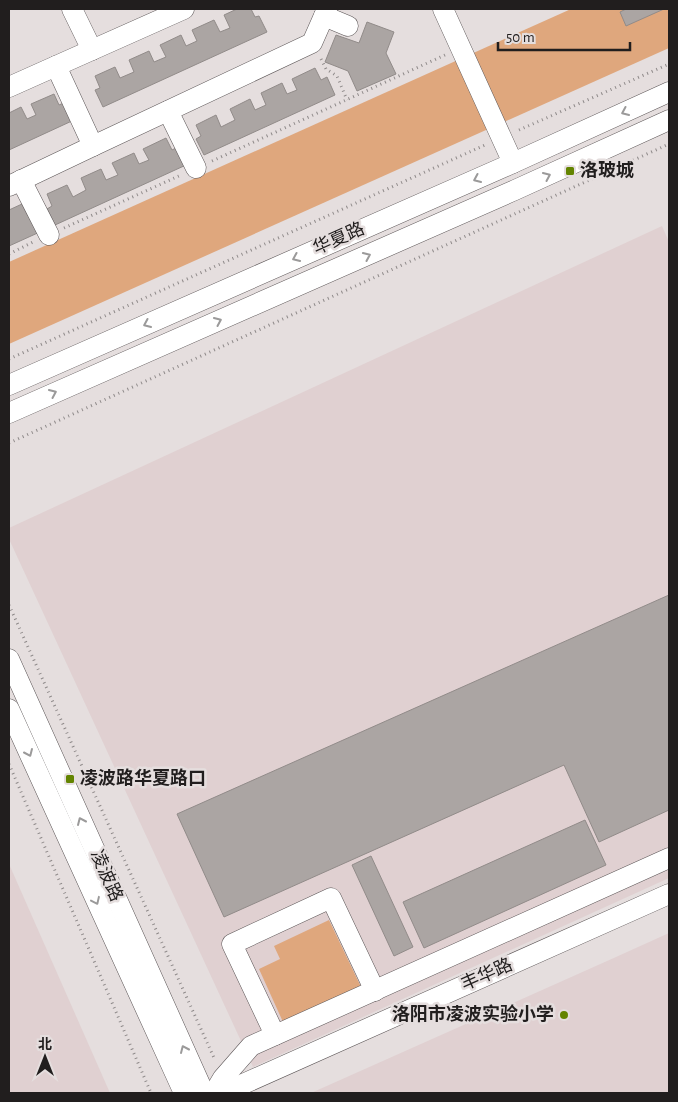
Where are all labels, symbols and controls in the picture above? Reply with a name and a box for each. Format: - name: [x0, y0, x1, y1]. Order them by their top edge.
- scale bar: [498, 20, 630, 52]
- text: 50 m: [506, 30, 535, 45]
- one-way arrow: [621, 106, 630, 116]
- place label: 洛玻城: [580, 160, 634, 180]
- marker: 洛玻城: [564, 165, 576, 177]
- one-way arrow: [542, 171, 551, 182]
- one-way arrow: [473, 172, 482, 183]
- street label: 华夏路: [310, 218, 367, 258]
- one-way arrow: [362, 251, 371, 262]
- one-way arrow: [292, 252, 301, 263]
- one-way arrow: [213, 317, 222, 327]
- one-way arrow: [143, 318, 152, 329]
- one-way arrow: [48, 389, 57, 400]
- one-way arrow: [22, 748, 33, 757]
- place label: 凌波路华夏路口: [80, 768, 206, 788]
- marker: 凌波路华夏路口: [64, 773, 76, 785]
- one-way arrow: [77, 817, 88, 826]
- street label: 凌波路: [87, 847, 127, 904]
- one-way arrow: [89, 896, 100, 905]
- street label: 丰华路: [458, 954, 515, 994]
- place label: 洛阳市凌波实验小学: [392, 1004, 554, 1024]
- marker: 洛阳市凌波实验小学: [558, 1009, 570, 1021]
- north arrow: [20, 1032, 70, 1082]
- text: 北: [38, 1037, 52, 1052]
- one-way arrow: [179, 1045, 190, 1054]

